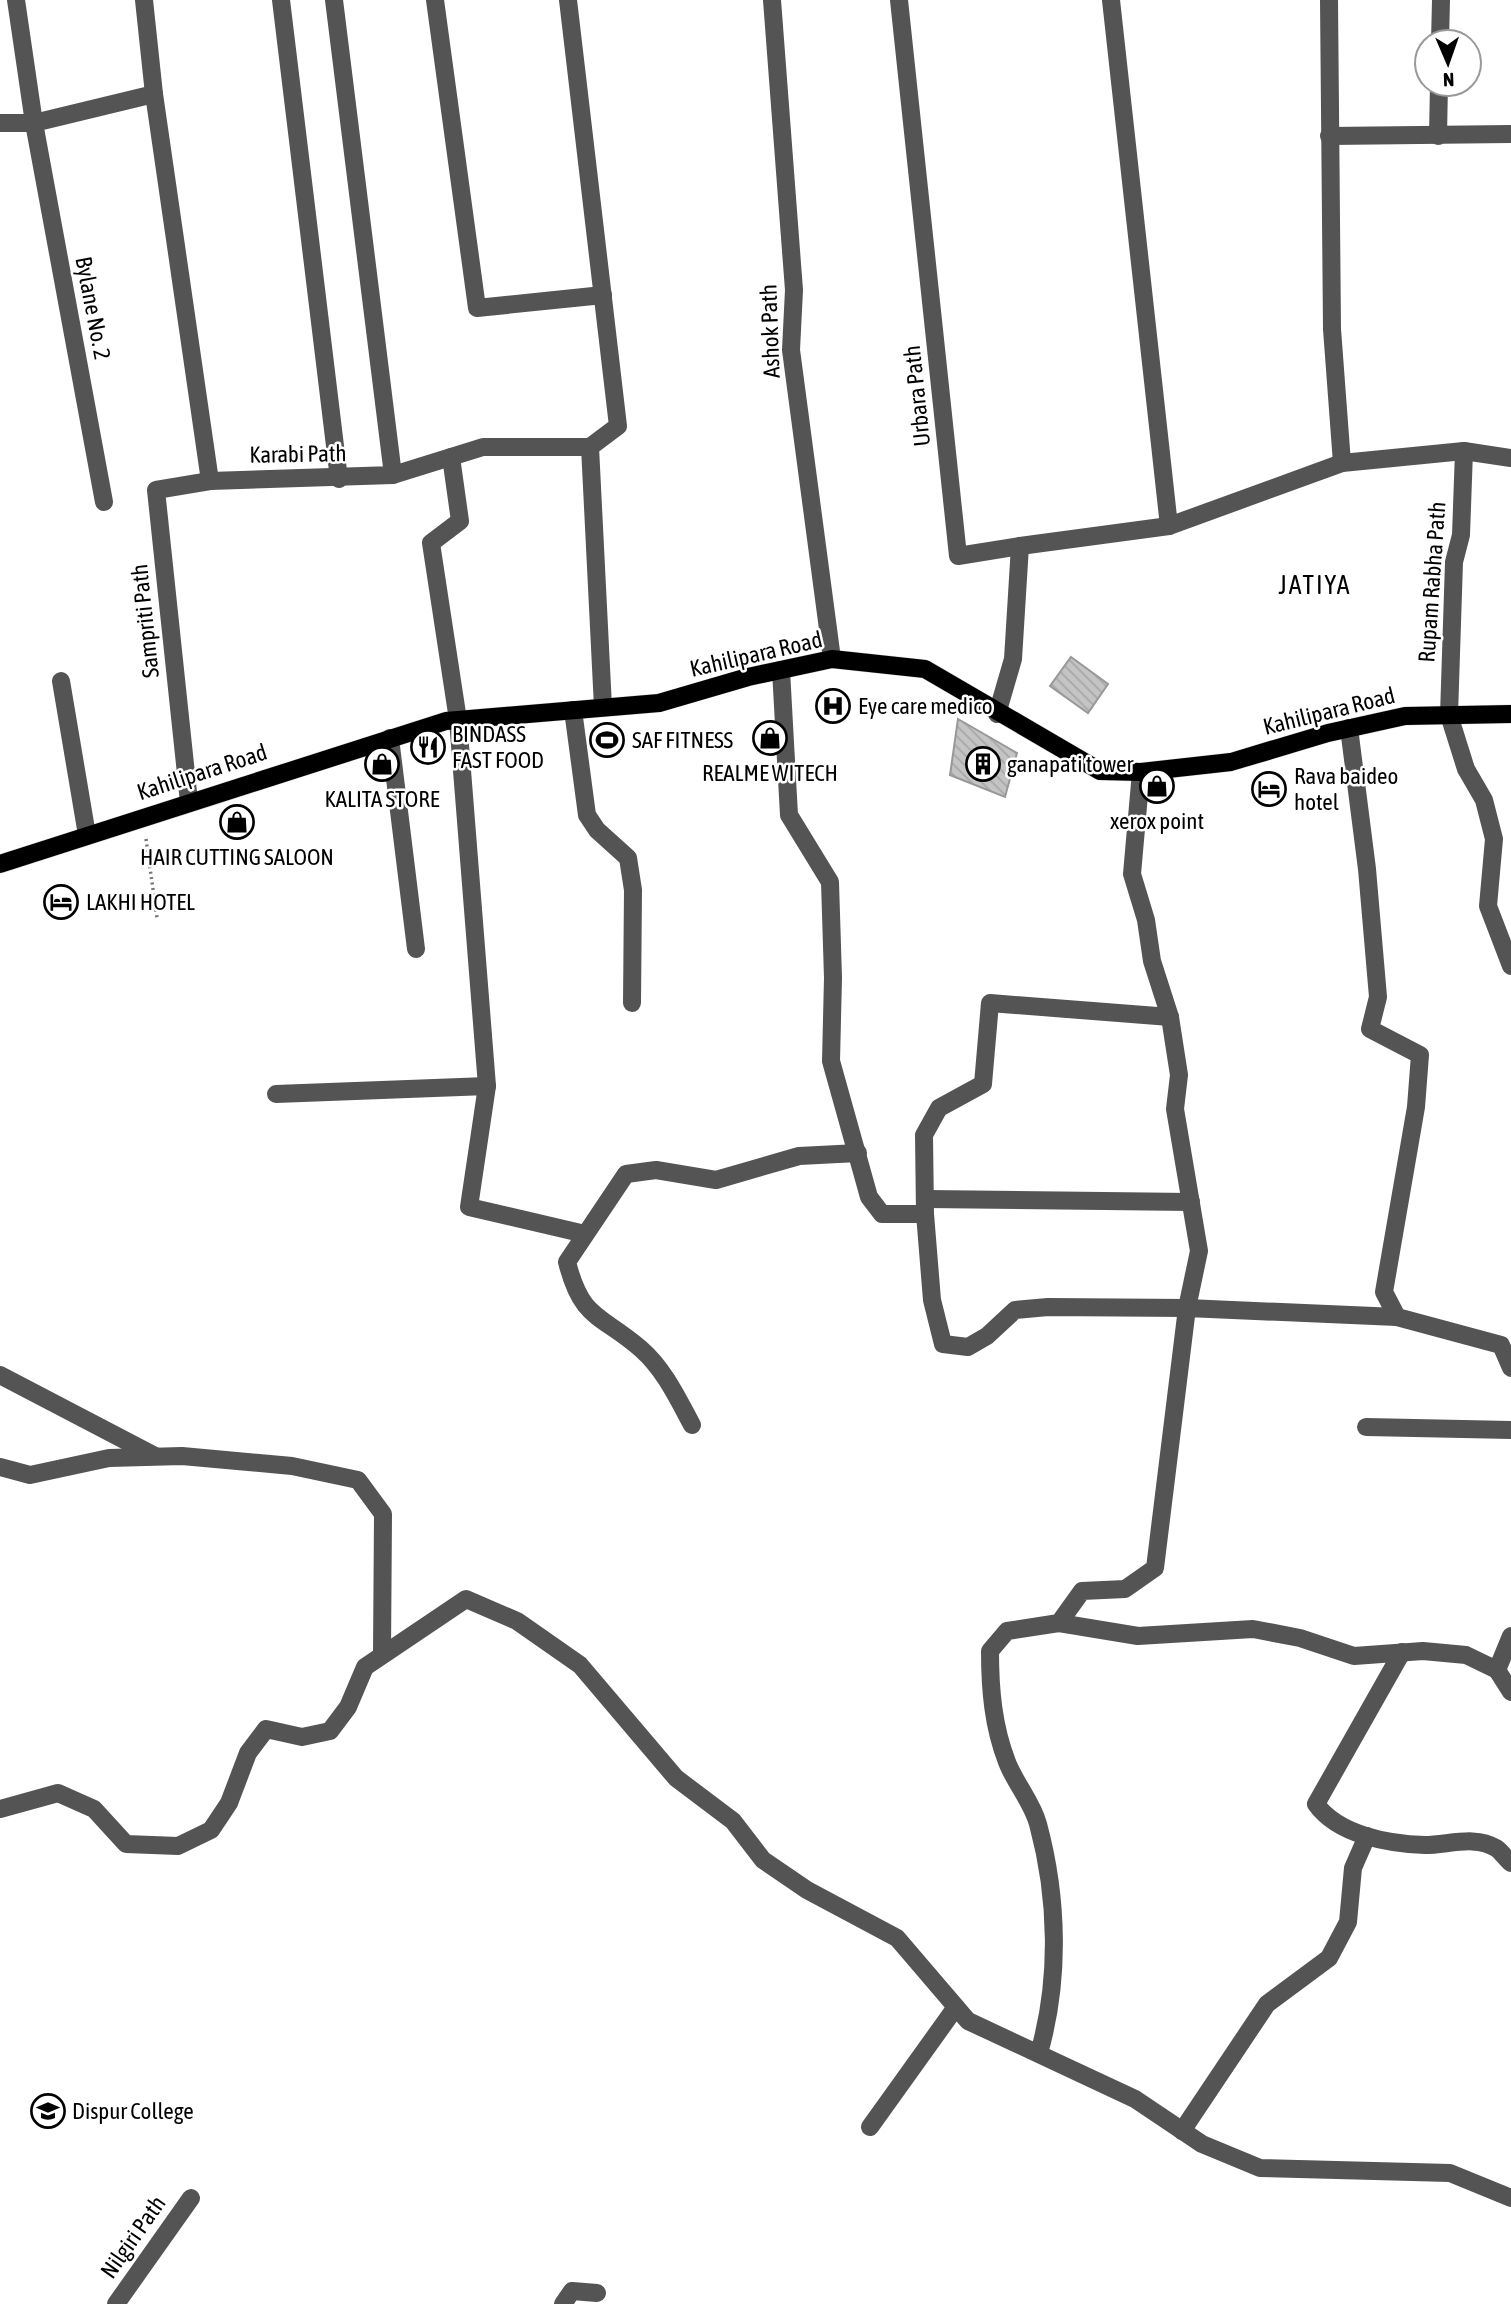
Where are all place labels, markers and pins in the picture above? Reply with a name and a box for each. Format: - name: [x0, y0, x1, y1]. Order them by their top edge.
- hospital icon: Eye care medico: [814, 687, 852, 725]
- place label: Eye care medico: [858, 693, 993, 719]
- shop icon: REALME WITECH: [751, 719, 789, 757]
- place label: BINDASS FAST FOOD: [452, 721, 544, 773]
- sports icon: SAF FITNESS: [588, 721, 626, 759]
- place label: SAF FITNESS: [632, 727, 734, 753]
- restaurant icon: BINDASS FAST FOOD: [409, 728, 447, 766]
- shop icon: KALITA STORE: [363, 745, 401, 783]
- building icon: ganapati tower: [964, 745, 1002, 783]
- place label: ganapati tower: [1007, 751, 1135, 777]
- place label: REALME WITECH: [702, 760, 838, 786]
- place label: Rava baideo hotel: [1294, 763, 1398, 815]
- shop icon: xerox point: [1138, 767, 1176, 805]
- hotel icon: Rava baideo hotel: [1250, 770, 1288, 808]
- place label: KALITA STORE: [325, 786, 440, 812]
- shop icon: HAIR CUTTING SALOON: [218, 803, 256, 841]
- place label: xerox point: [1110, 808, 1204, 834]
- place label: HAIR CUTTING SALOON: [140, 844, 334, 870]
- hotel icon: LAKHI HOTEL: [42, 883, 80, 921]
- place label: LAKHI HOTEL: [86, 889, 195, 915]
- school or university icon: Dispur College: [29, 2092, 67, 2130]
- place label: Dispur College: [72, 2098, 194, 2124]

